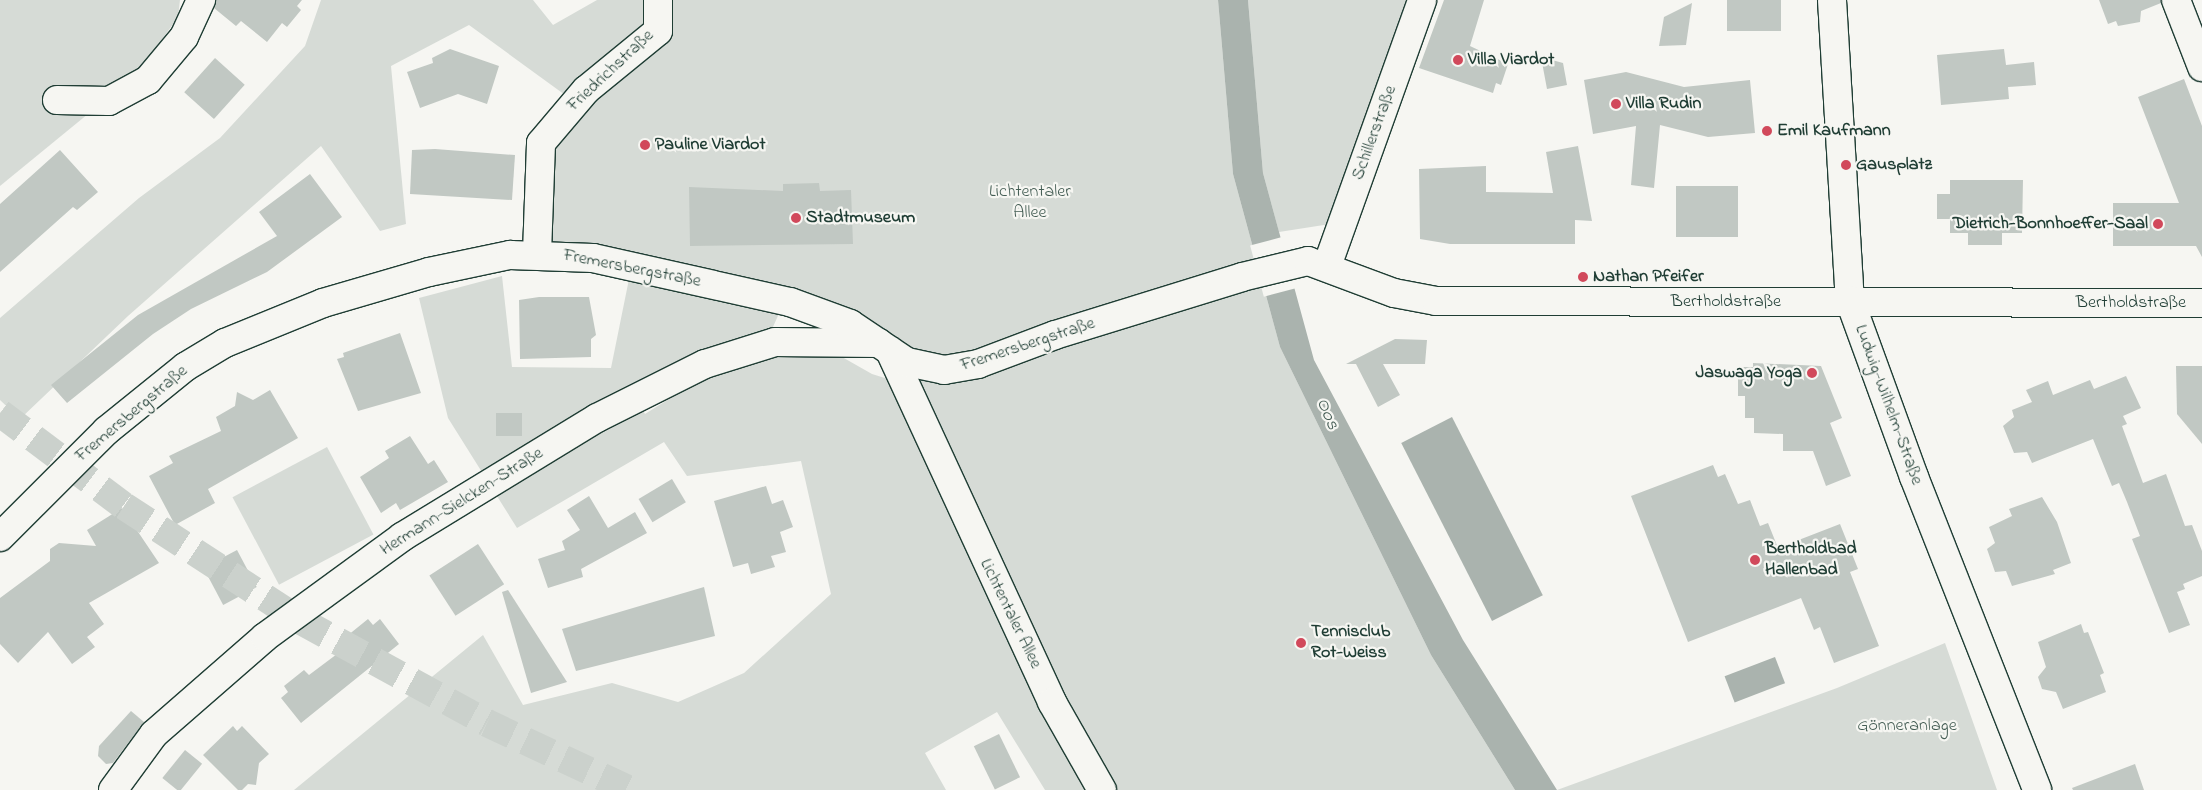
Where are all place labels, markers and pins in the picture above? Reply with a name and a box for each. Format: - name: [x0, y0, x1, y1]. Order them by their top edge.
- place label: Villa Viardot: [1468, 49, 1554, 71]
- marker: Villa Viardot: [1452, 54, 1464, 66]
- place label: Villa Rudin: [1626, 93, 1701, 115]
- marker: Villa Rudin: [1610, 98, 1622, 110]
- place label: Emil Kaufmann: [1777, 120, 1891, 142]
- marker: Emil Kaufmann: [1761, 125, 1773, 137]
- place label: Pauline Viardot: [655, 134, 765, 156]
- marker: Pauline Viardot: [639, 139, 651, 151]
- place label: Gausplatz: [1856, 154, 1932, 176]
- marker: Gausplatz: [1840, 159, 1852, 171]
- place label: Stadtmuseum: [806, 207, 915, 229]
- marker: Stadtmuseum: [790, 212, 802, 224]
- place label: Dietrich-Bonnhoeffer-Saal: [1953, 213, 2148, 235]
- marker: Dietrich-Bonnhoeffer-Saal: [2152, 218, 2164, 230]
- place label: Nathan Pfeifer: [1593, 266, 1704, 288]
- marker: Nathan Pfeifer: [1577, 271, 1589, 283]
- place label: Jaswaga Yoga: [1696, 362, 1802, 384]
- marker: Jaswaga Yoga: [1806, 367, 1818, 379]
- place label: Bertholdbad Hallenbad: [1765, 539, 1857, 582]
- marker: Bertholdbad Hallenbad: [1749, 554, 1761, 566]
- place label: Tennisclub Rot-Weiss: [1311, 622, 1390, 664]
- marker: Tennisclub Rot-Weiss: [1295, 637, 1307, 649]

